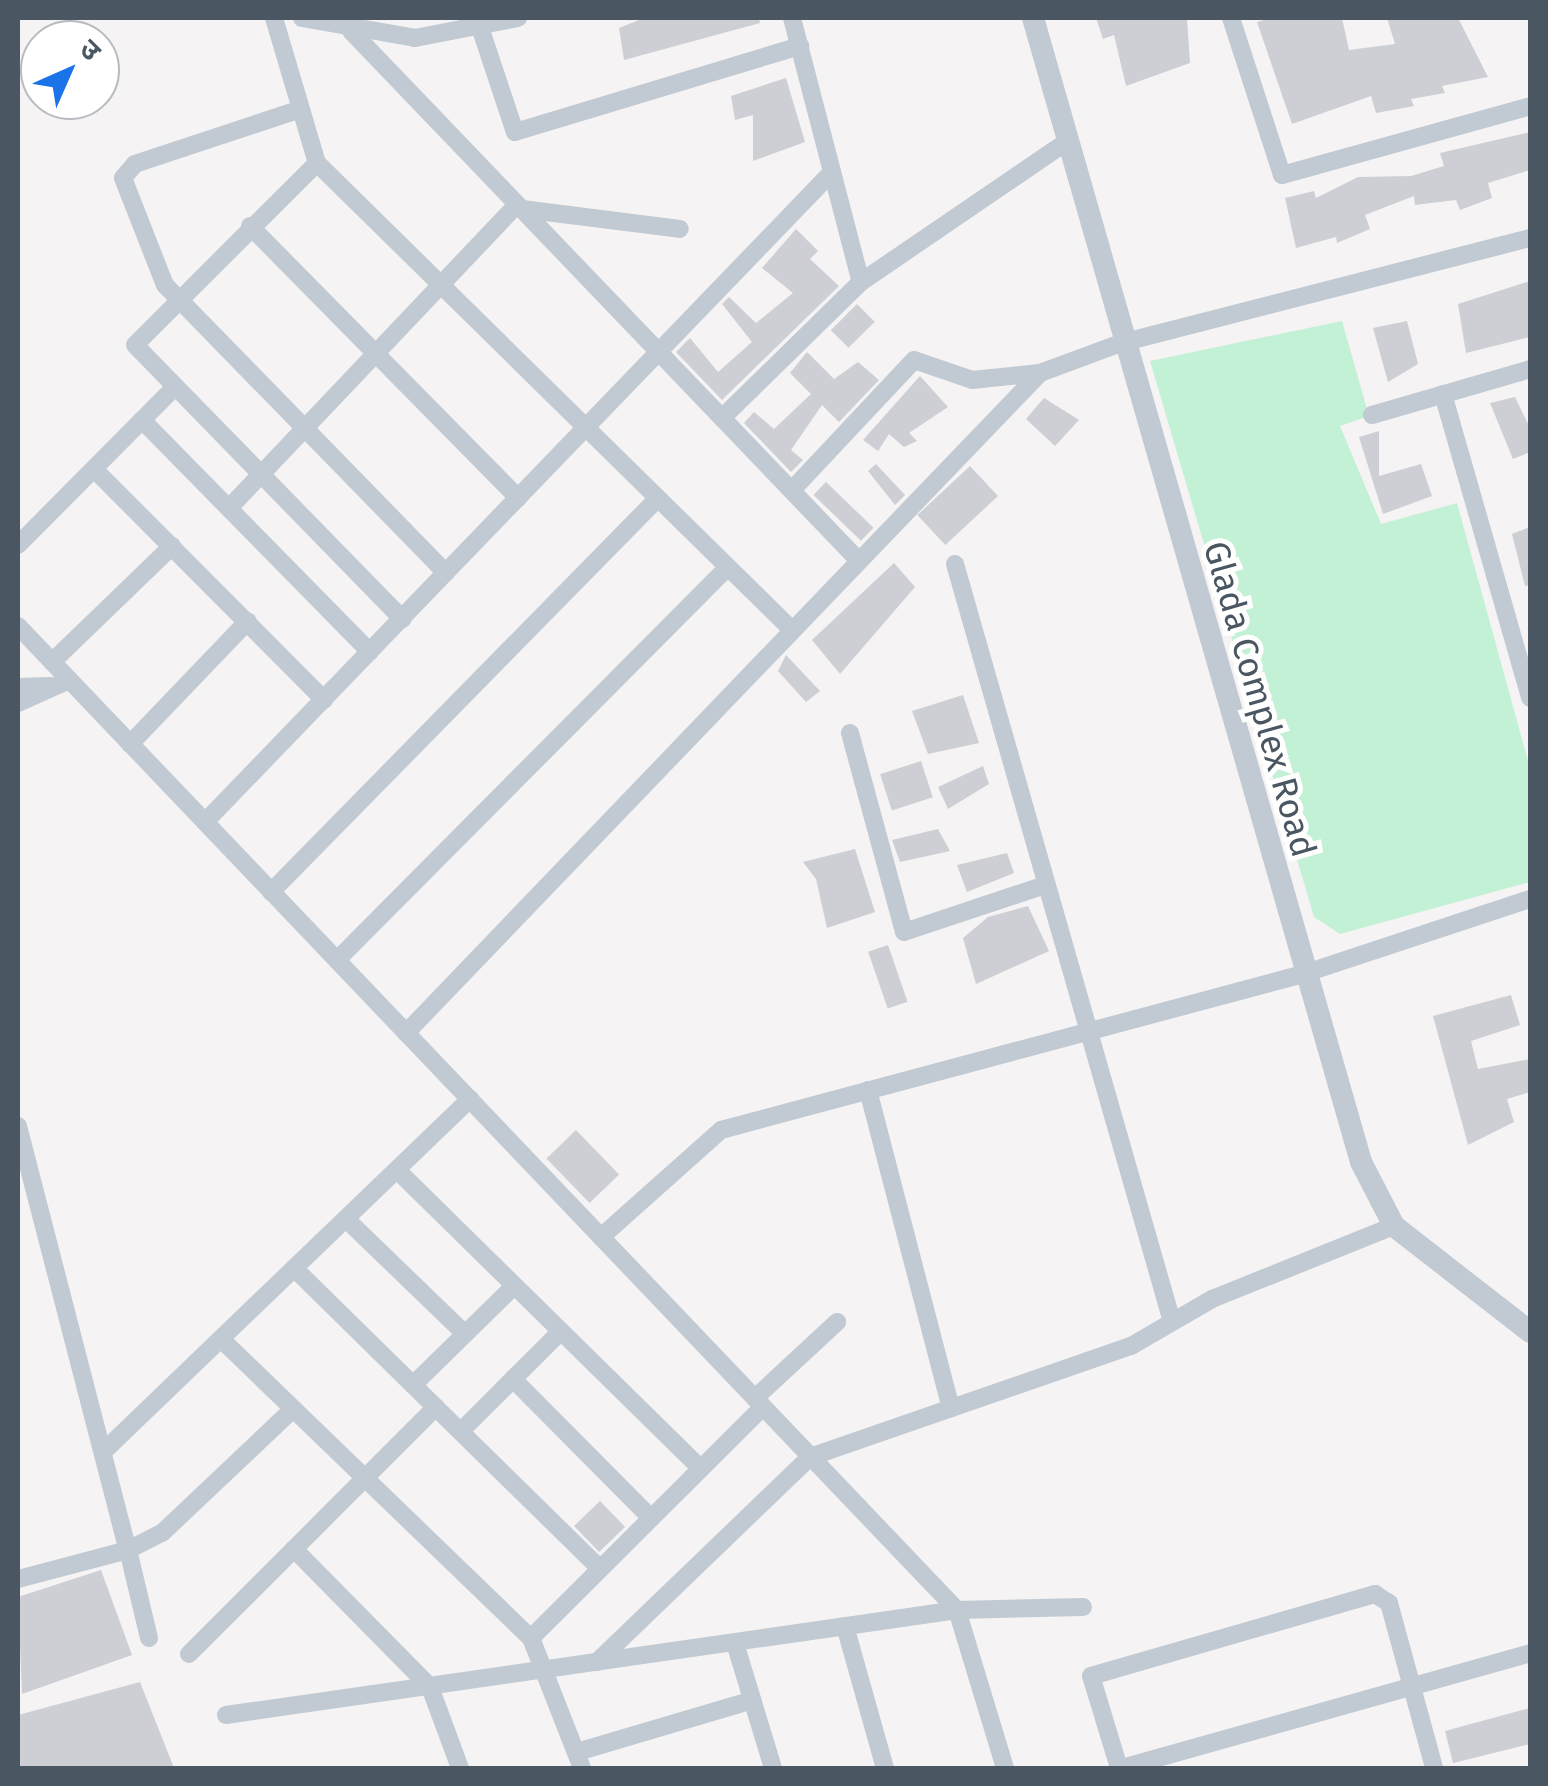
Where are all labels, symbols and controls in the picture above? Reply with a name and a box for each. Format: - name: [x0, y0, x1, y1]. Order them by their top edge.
- north arrow: [20, 20, 120, 120]
- text: उ: [73, 32, 108, 67]
- street label: Glada Complex Road: [1195, 536, 1325, 862]

